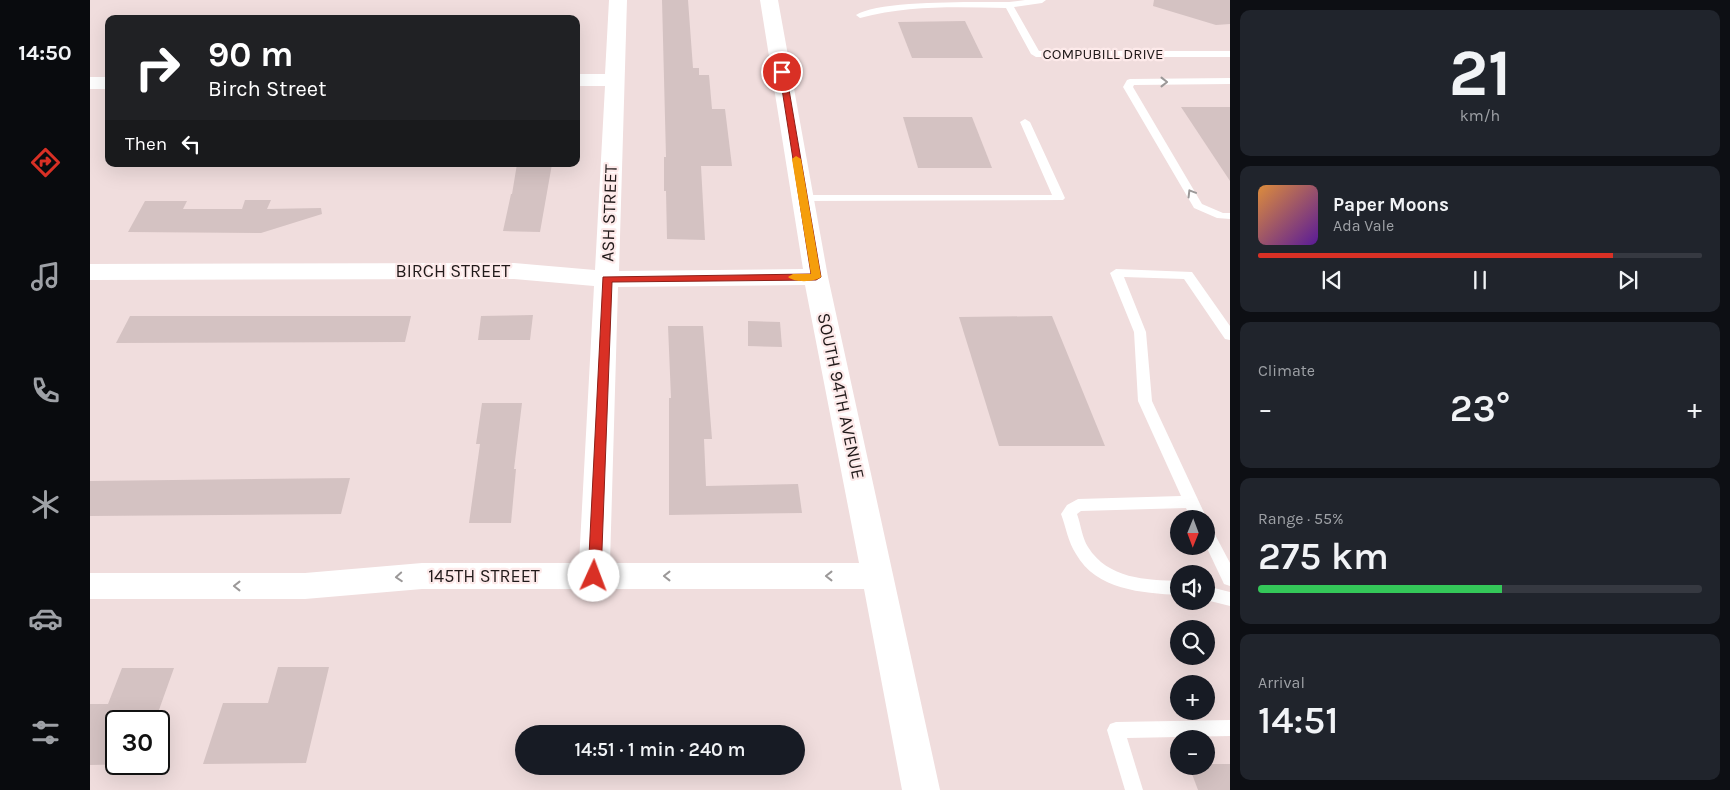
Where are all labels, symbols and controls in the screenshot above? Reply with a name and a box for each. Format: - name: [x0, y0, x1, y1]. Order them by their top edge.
- text: 90 m: [208, 34, 294, 75]
- icon: right: [125, 35, 190, 100]
- text: 21: [1449, 35, 1511, 111]
- text: 14:50: [18, 40, 72, 66]
- street label: COMPUBILL DRIVE: [1043, 45, 1163, 63]
- pin: [761, 51, 803, 93]
- icon: arrive: [768, 58, 796, 86]
- text: Birch Street: [208, 76, 326, 102]
- one-way arrow: [1160, 77, 1168, 87]
- text: km/h: [1460, 106, 1500, 125]
- icon: left: [177, 130, 205, 158]
- text: Then: [125, 133, 167, 155]
- icon: directions: [28, 145, 63, 180]
- street label: ASH STREET: [596, 164, 622, 262]
- one-way arrow: [1187, 190, 1197, 199]
- text: Paper Moons: [1333, 194, 1449, 216]
- text: Ada Vale: [1333, 216, 1394, 235]
- icon: music: [28, 259, 63, 294]
- street label: BIRCH STREET: [396, 260, 510, 282]
- icon: previous: [1318, 266, 1346, 294]
- icon: pause: [1466, 266, 1494, 294]
- icon: next: [1614, 266, 1642, 294]
- street label: SOUTH 94TH AVENUE: [813, 311, 869, 481]
- text: Climate: [1258, 361, 1315, 380]
- icon: phone: [28, 373, 63, 408]
- text: 23°: [1450, 386, 1510, 431]
- text: −: [1258, 392, 1273, 425]
- text: +: [1687, 392, 1702, 425]
- icon: climate: [28, 487, 63, 522]
- text: Range · 55%: [1258, 509, 1344, 528]
- north arrow: [1170, 510, 1215, 555]
- map controls: [1170, 510, 1215, 775]
- text: 275 km: [1258, 534, 1389, 579]
- position arrow: [567, 549, 619, 601]
- street label: 145TH STREET: [428, 565, 540, 587]
- button: sound: [1170, 565, 1215, 610]
- one-way arrow: [663, 571, 670, 581]
- one-way arrow: [825, 571, 833, 581]
- one-way arrow: [395, 572, 403, 583]
- one-way arrow: [233, 581, 241, 591]
- icon: car: [28, 601, 63, 636]
- button: search: [1170, 620, 1215, 665]
- text: Arrival: [1258, 673, 1305, 692]
- button: +: [1170, 675, 1215, 720]
- text: 14:51: [1258, 698, 1339, 743]
- speed limit sign: 30: [105, 710, 170, 775]
- icon: filters: [28, 715, 63, 750]
- button: −: [1170, 730, 1215, 775]
- text: 14:51 · 1 min · 240 m: [574, 739, 746, 761]

